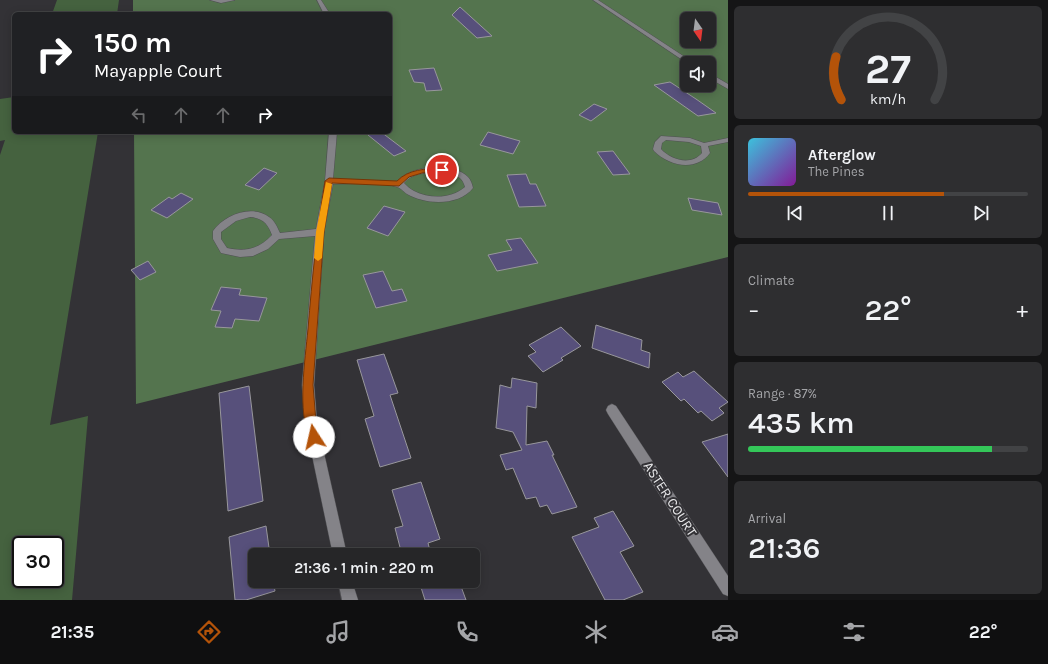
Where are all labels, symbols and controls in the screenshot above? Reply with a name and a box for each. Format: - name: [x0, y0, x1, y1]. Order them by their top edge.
- north arrow: [680, 12, 716, 48]
- map controls: [680, 12, 716, 92]
- text: 150 m: [94, 26, 172, 59]
- icon: right: [28, 28, 80, 80]
- text: 27: [865, 45, 911, 93]
- button: sound: [680, 56, 716, 92]
- text: Mayapple Court: [94, 60, 222, 82]
- text: km/h: [870, 91, 906, 108]
- icon: left: [128, 104, 150, 126]
- icon: ahead: [170, 104, 192, 126]
- icon: ahead: [212, 104, 234, 126]
- icon: right: [254, 104, 276, 126]
- text: Afterglow: [808, 146, 876, 164]
- pin: [425, 153, 459, 187]
- icon: arrive: [431, 159, 453, 181]
- text: The Pines: [808, 164, 865, 179]
- icon: previous: [784, 202, 806, 224]
- icon: pause: [877, 202, 899, 224]
- icon: next: [970, 202, 992, 224]
- text: Climate: [748, 273, 794, 288]
- text: 22°: [864, 292, 912, 328]
- text: −: [748, 297, 760, 323]
- text: +: [1016, 297, 1028, 323]
- text: Range · 87%: [748, 386, 817, 401]
- text: 435 km: [748, 405, 855, 441]
- position arrow: [293, 416, 335, 458]
- street label: ASTER COURT: [640, 458, 700, 540]
- text: Arrival: [748, 511, 786, 526]
- text: 21:36: [748, 530, 821, 566]
- speed limit sign: 30: [12, 536, 64, 588]
- text: 21:36 · 1 min · 220 m: [294, 559, 434, 577]
- icon: directions: [195, 618, 223, 646]
- icon: music: [324, 618, 352, 646]
- icon: phone: [453, 618, 481, 646]
- icon: climate: [582, 618, 610, 646]
- icon: car: [711, 618, 739, 646]
- icon: filters: [840, 618, 868, 646]
- text: 21:35: [50, 621, 94, 643]
- text: 22°: [969, 621, 998, 643]

